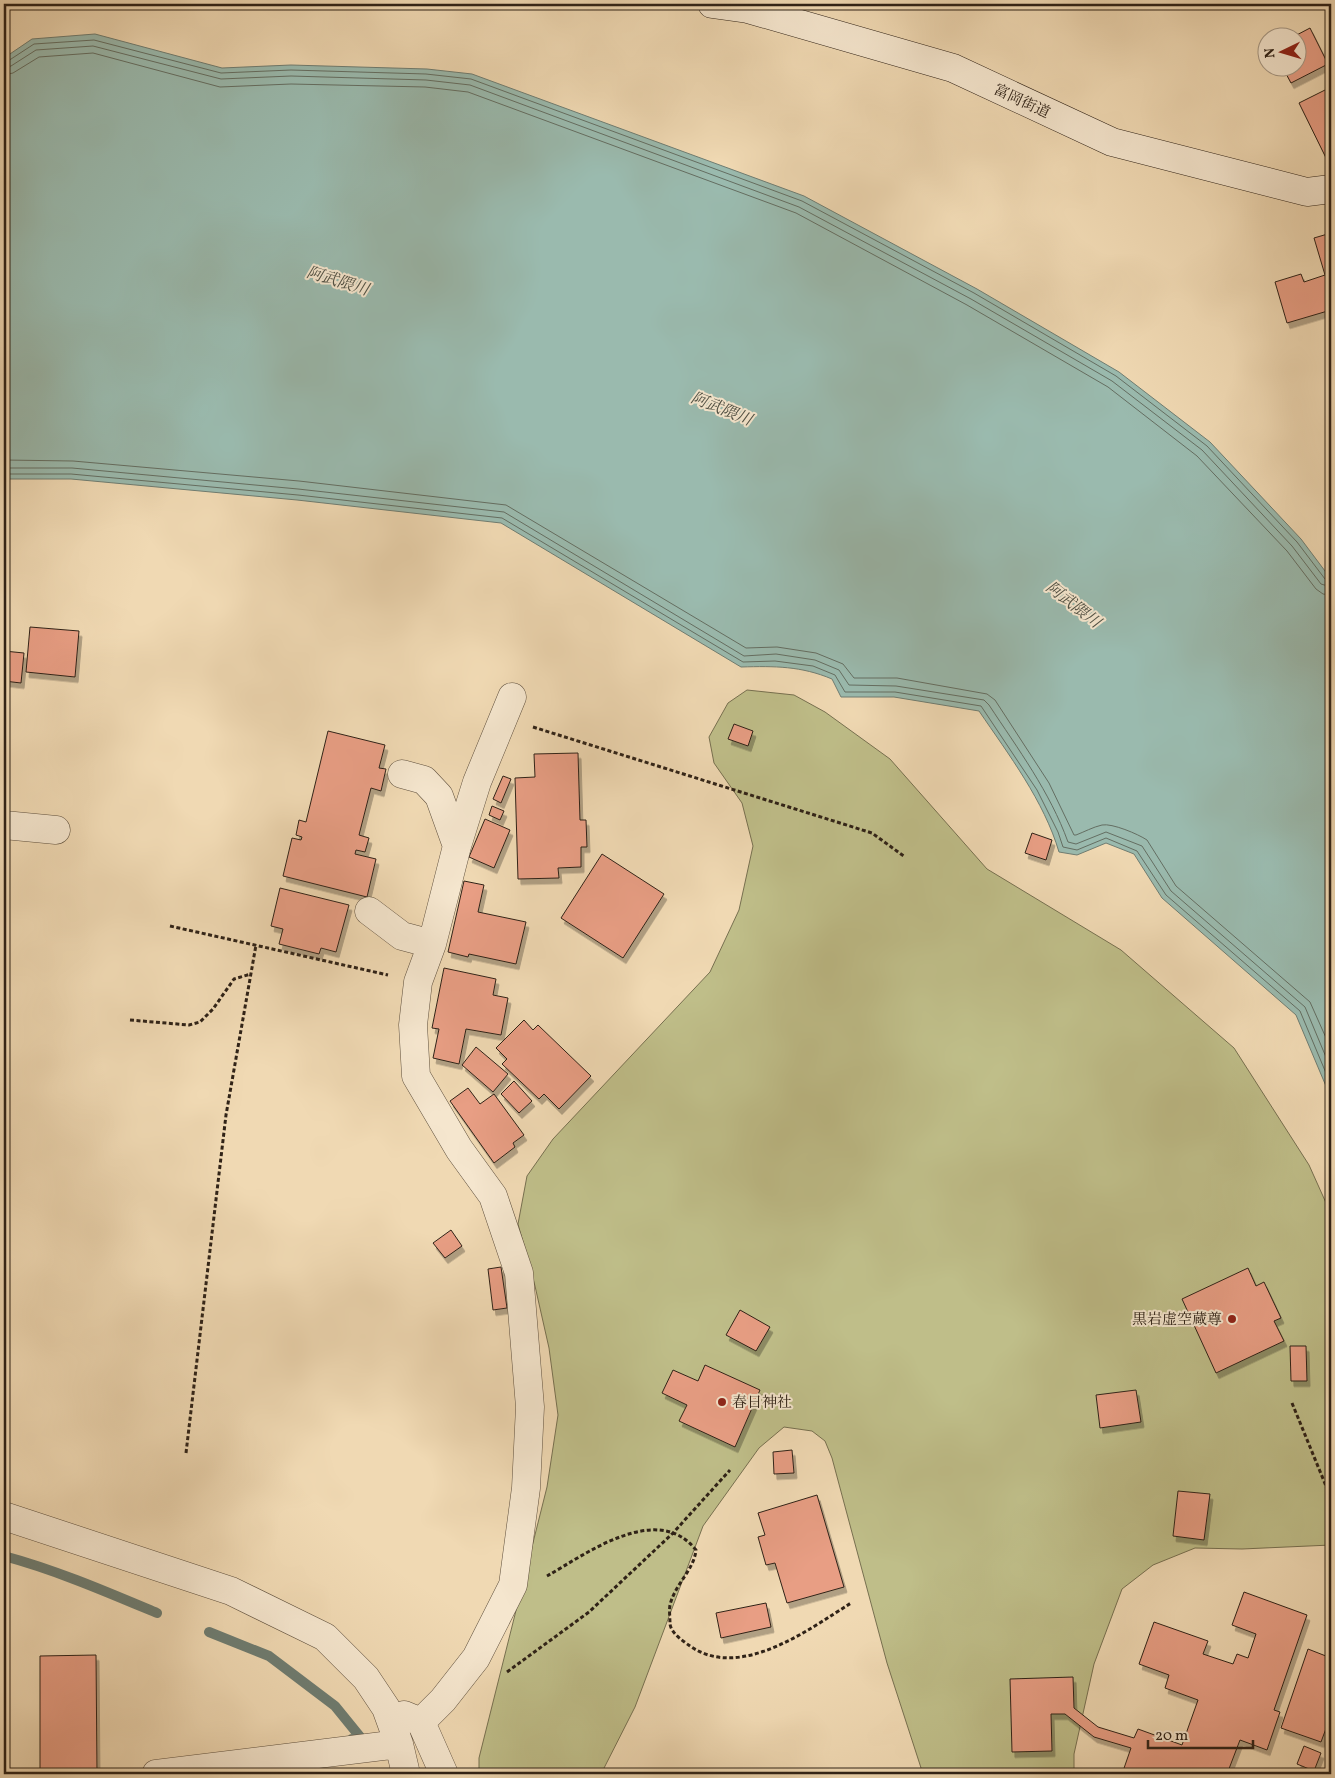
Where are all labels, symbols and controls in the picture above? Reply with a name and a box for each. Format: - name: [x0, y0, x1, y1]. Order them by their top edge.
- north arrow: [1258, 28, 1308, 78]
- text: N: [1261, 47, 1280, 59]
- street label: 富岡街道: [990, 80, 1053, 125]
- water label: 阿武隈川: [304, 262, 373, 302]
- water label: 阿武隈川: [687, 388, 757, 433]
- water label: 阿武隈川: [1041, 577, 1106, 635]
- place label: 黒岩虚空蔵尊: [1132, 1310, 1222, 1331]
- marker: 黒岩虚空蔵尊: [1226, 1313, 1238, 1325]
- place label: 春日神社: [732, 1393, 792, 1414]
- marker: 春日神社: [716, 1396, 728, 1408]
- scale bar: [1148, 1718, 1252, 1750]
- text: 20 m: [1155, 1726, 1188, 1747]

